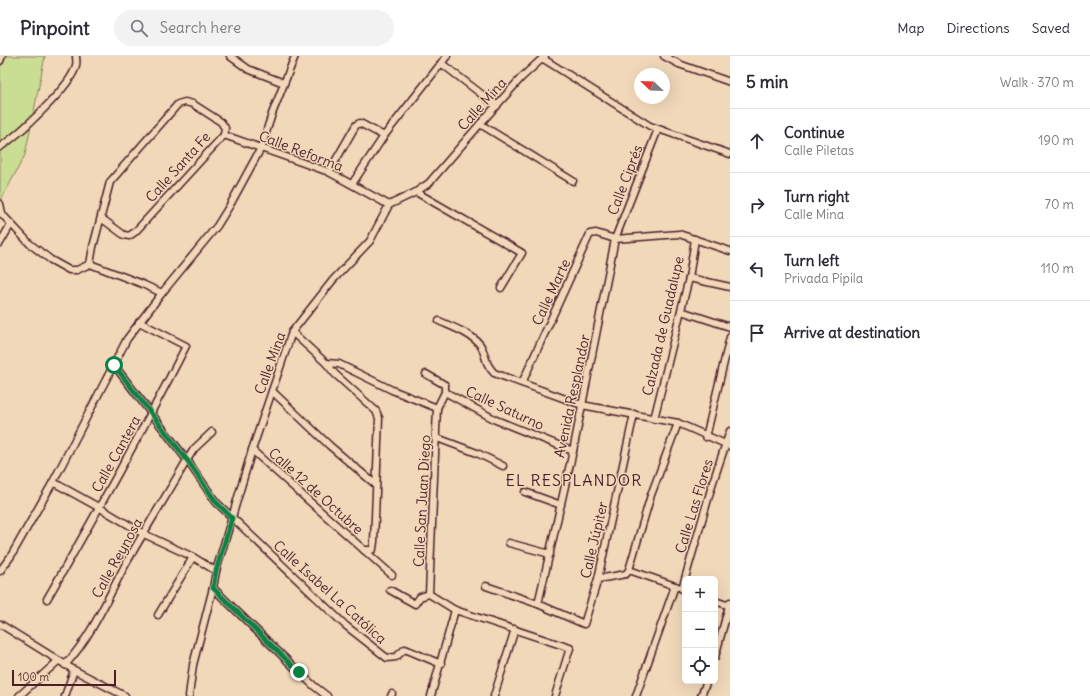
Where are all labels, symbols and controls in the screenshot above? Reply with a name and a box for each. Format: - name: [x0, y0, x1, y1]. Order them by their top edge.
- search box: [114, 10, 394, 46]
- text: Pinpoint: [20, 16, 90, 40]
- icon: search: [128, 17, 150, 39]
- text: Search here: [160, 18, 241, 37]
- text: Map: [897, 19, 924, 37]
- text: Directions: [946, 19, 1010, 37]
- text: Saved: [1032, 19, 1070, 37]
- north arrow: [634, 68, 670, 104]
- text: 5 min: [746, 71, 788, 93]
- street label: Calle Mina: [454, 74, 510, 134]
- text: Walk · 370 m: [1000, 74, 1074, 91]
- text: Continue: [784, 123, 845, 142]
- street label: Calle Reforma: [256, 127, 346, 175]
- street label: Calle Santa Fe: [142, 128, 214, 206]
- icon: ahead: [746, 130, 768, 152]
- text: 190 m: [1038, 132, 1074, 149]
- street label: Calle Ciprés: [603, 142, 647, 218]
- text: Calle Piletas: [784, 142, 854, 159]
- text: Turn right: [784, 187, 849, 206]
- icon: right: [746, 194, 768, 216]
- text: 70 m: [1045, 196, 1074, 213]
- text: Calle Mina: [784, 206, 844, 223]
- text: Turn left: [784, 251, 839, 270]
- street label: Calzada de Guadalupe: [638, 255, 688, 397]
- street label: Calle Marte: [528, 256, 574, 328]
- icon: left: [746, 258, 768, 280]
- text: 110 m: [1041, 260, 1074, 277]
- text: Privada Pípila: [784, 270, 863, 287]
- icon: arrive: [746, 322, 768, 344]
- text: Arrive at destination: [784, 323, 920, 342]
- street label: Calle Mina: [250, 329, 290, 397]
- street label: Avenida Resplandor: [550, 332, 594, 459]
- route start: [105, 356, 123, 374]
- street label: Calle Saturno: [463, 382, 547, 434]
- street label: Calle Cantera: [88, 412, 144, 496]
- street label: Calle San Juan Diego: [410, 434, 434, 568]
- street label: Calle 12 de Octubre: [265, 444, 367, 538]
- street label: Calle Las Flores: [671, 457, 717, 555]
- district label: EL RESPLANDOR: [506, 470, 642, 490]
- street label: Calle Júpiter: [576, 499, 612, 580]
- street label: Calle Reynosa: [88, 515, 146, 601]
- street label: Calle Isabel La Católica: [270, 536, 390, 648]
- map controls: [682, 576, 718, 684]
- button: +: [682, 576, 718, 612]
- button: −: [682, 612, 718, 648]
- button: locate: [682, 648, 718, 684]
- route end: [290, 663, 308, 681]
- scale bar: [12, 668, 116, 687]
- text: 100 m: [18, 670, 49, 684]

